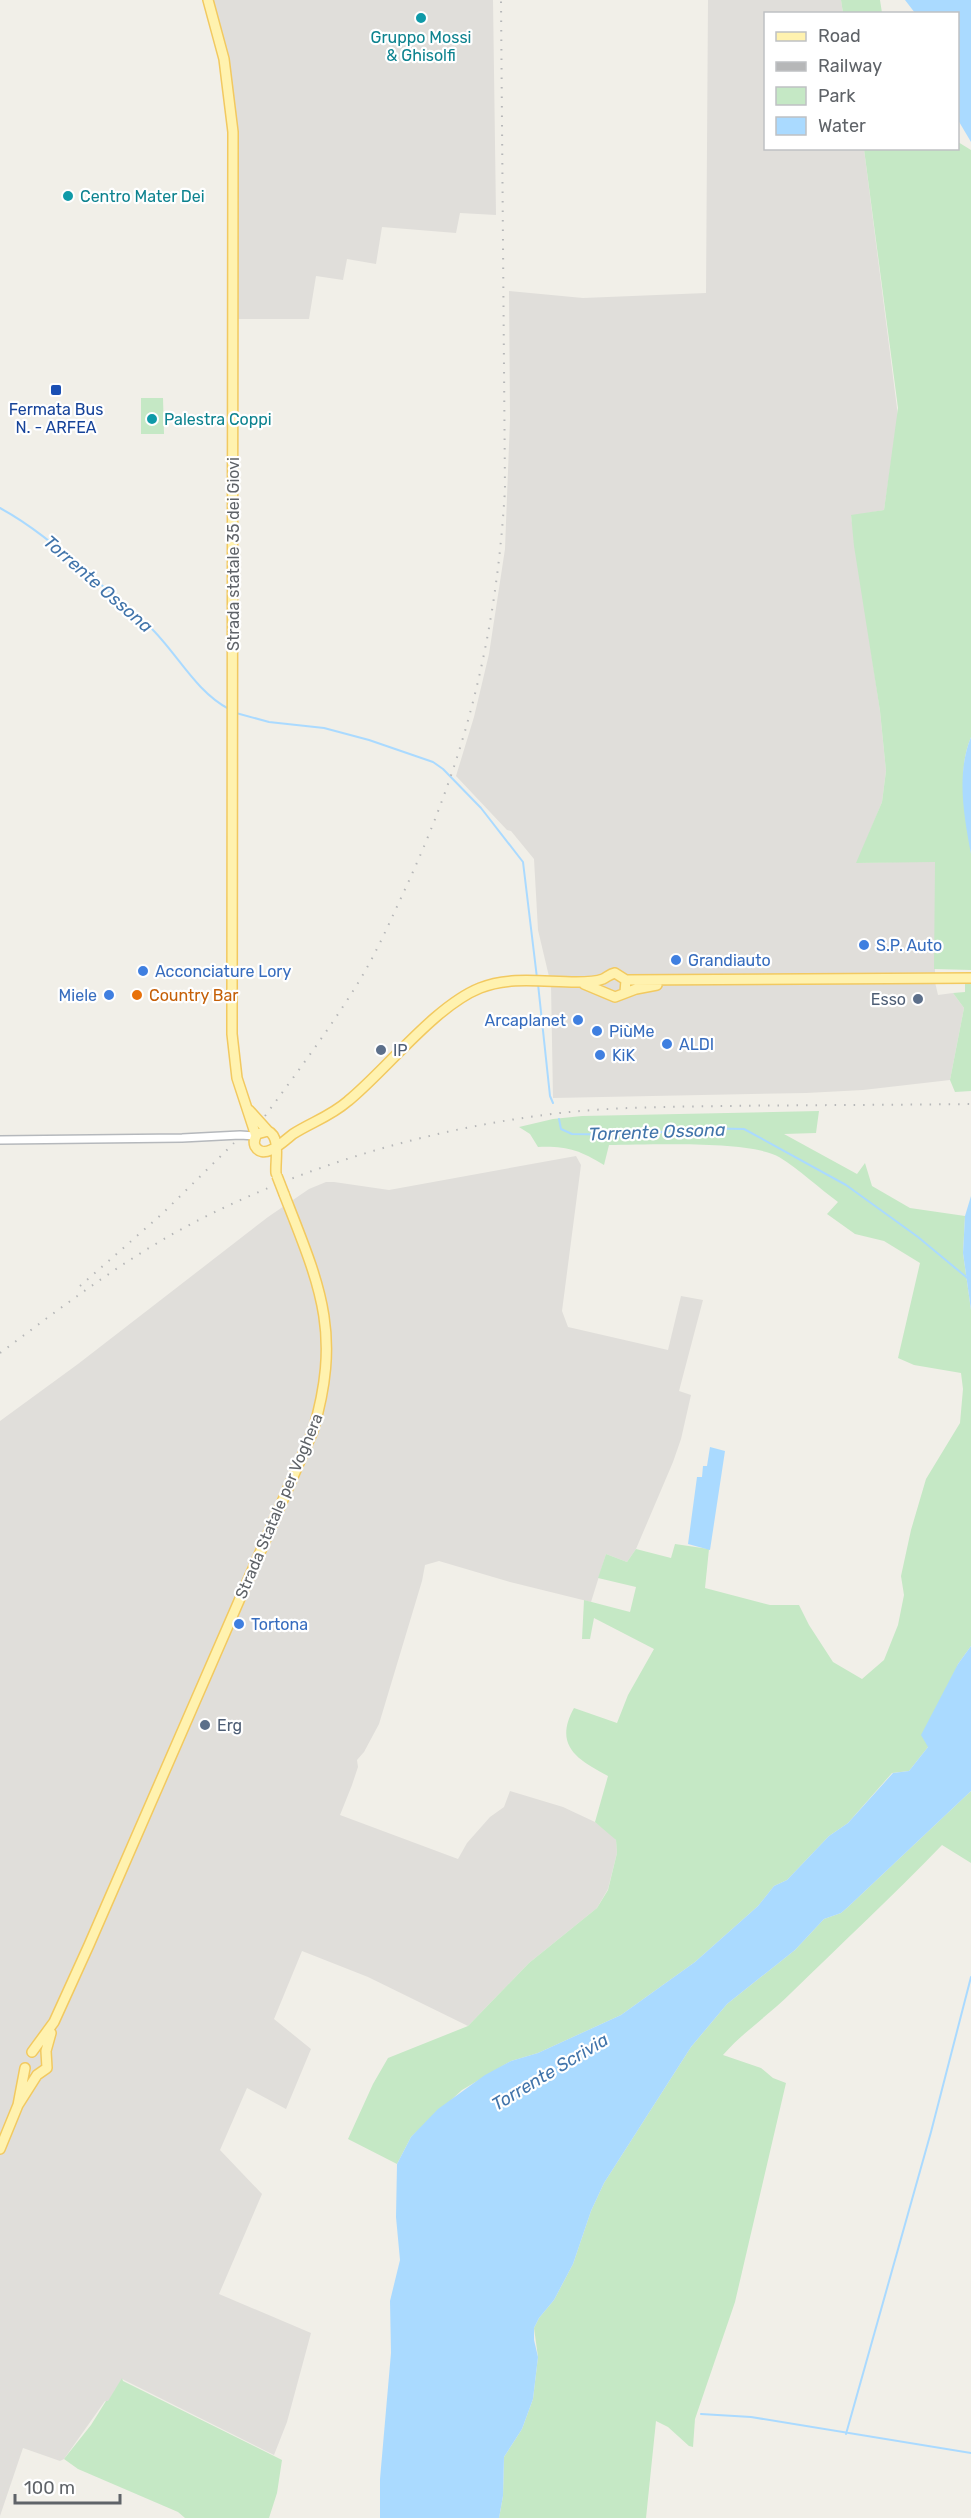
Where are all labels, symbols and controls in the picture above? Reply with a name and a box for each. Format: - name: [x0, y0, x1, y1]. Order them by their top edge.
- marker: Gruppo Mossi & Ghisolfi: [414, 11, 428, 25]
- legend: [764, 12, 959, 150]
- text: Road: [818, 25, 861, 47]
- place label: Gruppo Mossi & Ghisolfi: [371, 28, 471, 65]
- text: Railway: [818, 55, 882, 77]
- text: Park: [818, 85, 856, 107]
- text: Water: [818, 115, 866, 137]
- place label: Centro Mater Dei: [80, 187, 205, 206]
- marker: Centro Mater Dei: [61, 189, 75, 203]
- marker: Fermata Bus N. - ARFEA: [49, 383, 63, 397]
- place label: Fermata Bus N. - ARFEA: [9, 400, 103, 437]
- place label: Palestra Coppi: [164, 410, 272, 429]
- marker: Palestra Coppi: [145, 412, 159, 426]
- street label: Strada statale 35 dei Giovi: [224, 457, 243, 651]
- water label: Torrente Ossona: [39, 531, 157, 638]
- place label: S.P. Auto: [876, 936, 942, 955]
- marker: S.P. Auto: [857, 938, 871, 952]
- place label: Grandiauto: [688, 951, 771, 970]
- marker: Grandiauto: [669, 953, 683, 967]
- place label: Acconciature Lory: [155, 962, 291, 981]
- marker: Acconciature Lory: [136, 964, 150, 978]
- place label: Miele: [59, 986, 97, 1005]
- place label: Country Bar: [149, 986, 238, 1005]
- marker: Miele: [102, 988, 116, 1002]
- marker: Country Bar: [130, 988, 144, 1002]
- place label: Esso: [871, 990, 906, 1009]
- marker: Esso: [911, 992, 925, 1006]
- place label: Arcaplanet: [485, 1011, 566, 1030]
- marker: Arcaplanet: [571, 1013, 585, 1027]
- place label: PiùMe: [609, 1022, 654, 1041]
- marker: PiùMe: [590, 1024, 604, 1038]
- place label: ALDI: [679, 1035, 714, 1054]
- marker: ALDI: [660, 1037, 674, 1051]
- place label: IP: [393, 1041, 408, 1060]
- marker: IP: [374, 1043, 388, 1057]
- place label: KiK: [612, 1046, 635, 1065]
- marker: KiK: [593, 1048, 607, 1062]
- water label: Torrente Ossona: [588, 1119, 726, 1145]
- street label: Strada Statale per Voghera: [231, 1410, 327, 1602]
- place label: Tortona: [251, 1615, 308, 1634]
- marker: Tortona: [232, 1617, 246, 1631]
- place label: Erg: [217, 1716, 242, 1735]
- marker: Erg: [198, 1718, 212, 1732]
- water label: Torrente Scrivia: [488, 2028, 613, 2115]
- scale bar: [15, 2467, 120, 2505]
- text: 100 m: [24, 2477, 75, 2499]

